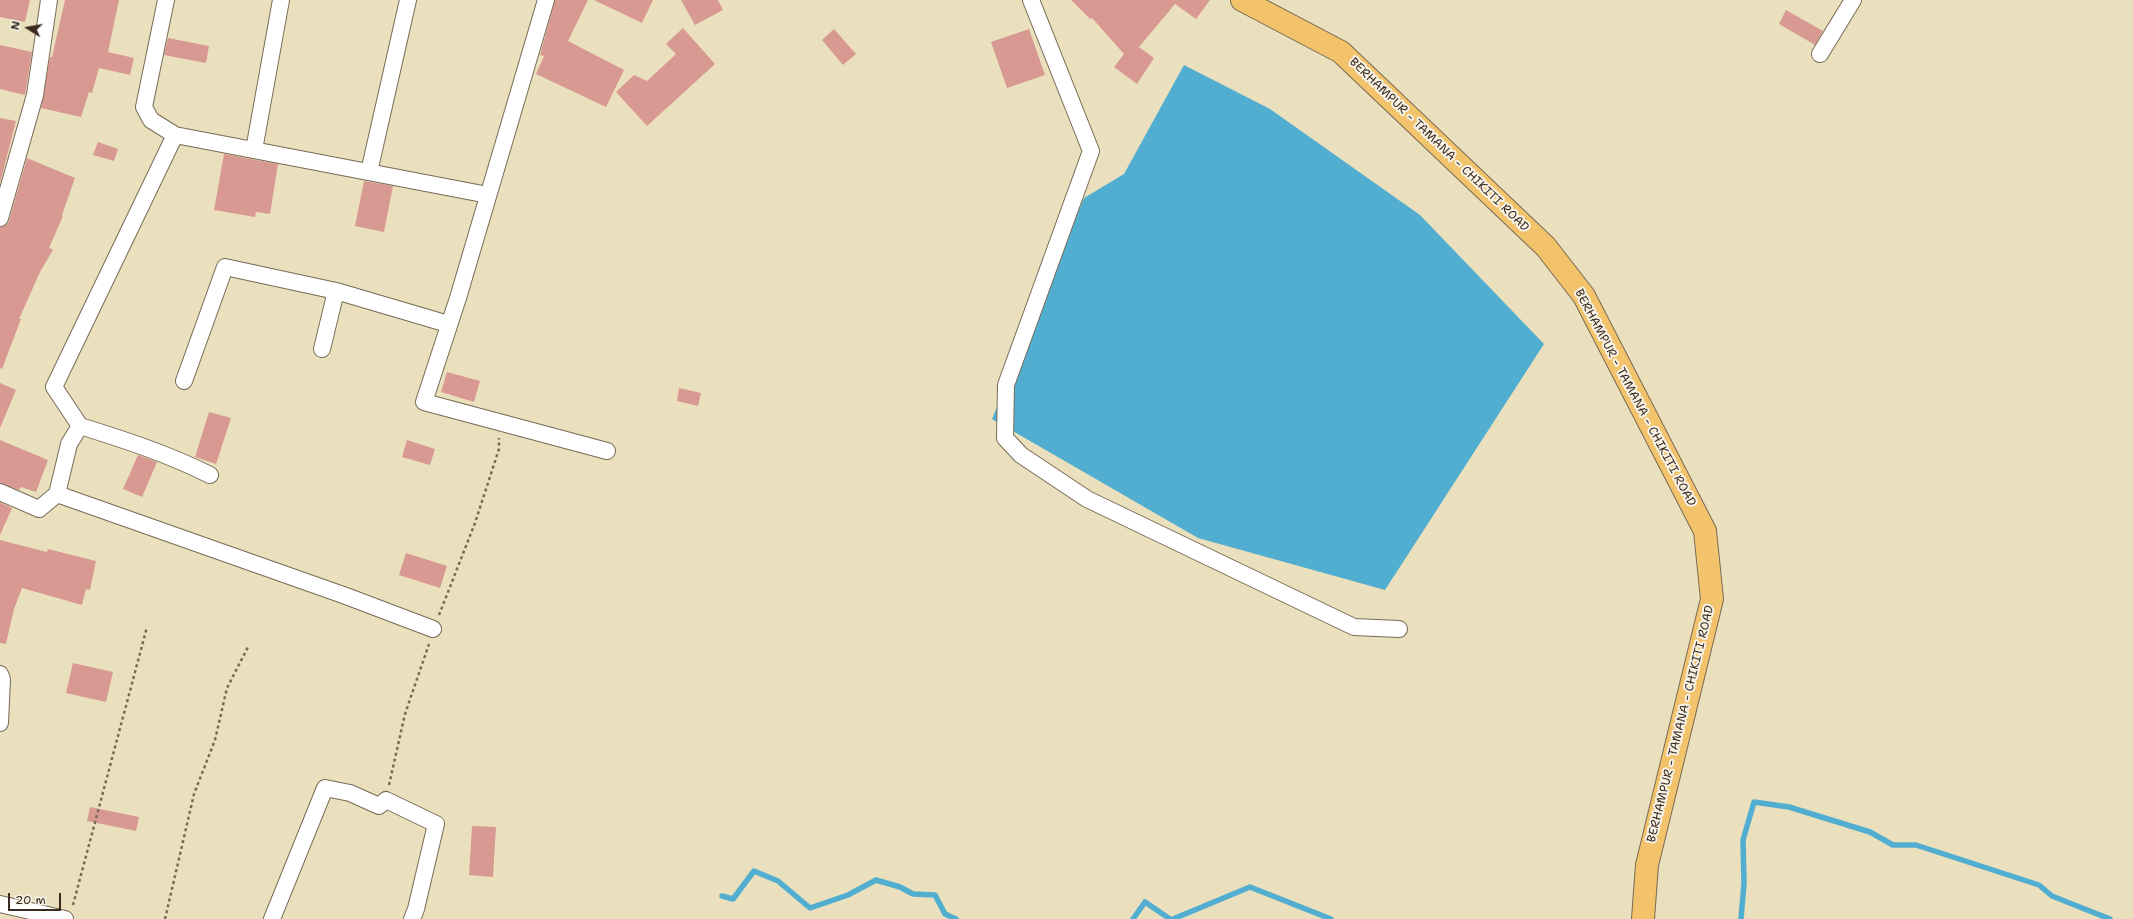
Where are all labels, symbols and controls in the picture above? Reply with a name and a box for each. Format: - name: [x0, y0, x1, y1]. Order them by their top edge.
- north arrow: [8, 8, 48, 48]
- text: N: [8, 20, 24, 31]
- street label: BERHAMPUR - TAMANA - CHIKITI ROAD: [1346, 55, 1532, 235]
- street label: BERHAMPUR - TAMANA - CHIKITI ROAD: [1571, 287, 1699, 509]
- street label: BERHAMPUR - TAMANA - CHIKITI ROAD: [1645, 604, 1717, 844]
- scale bar: [10, 885, 63, 911]
- text: 20 m: [15, 892, 46, 908]

